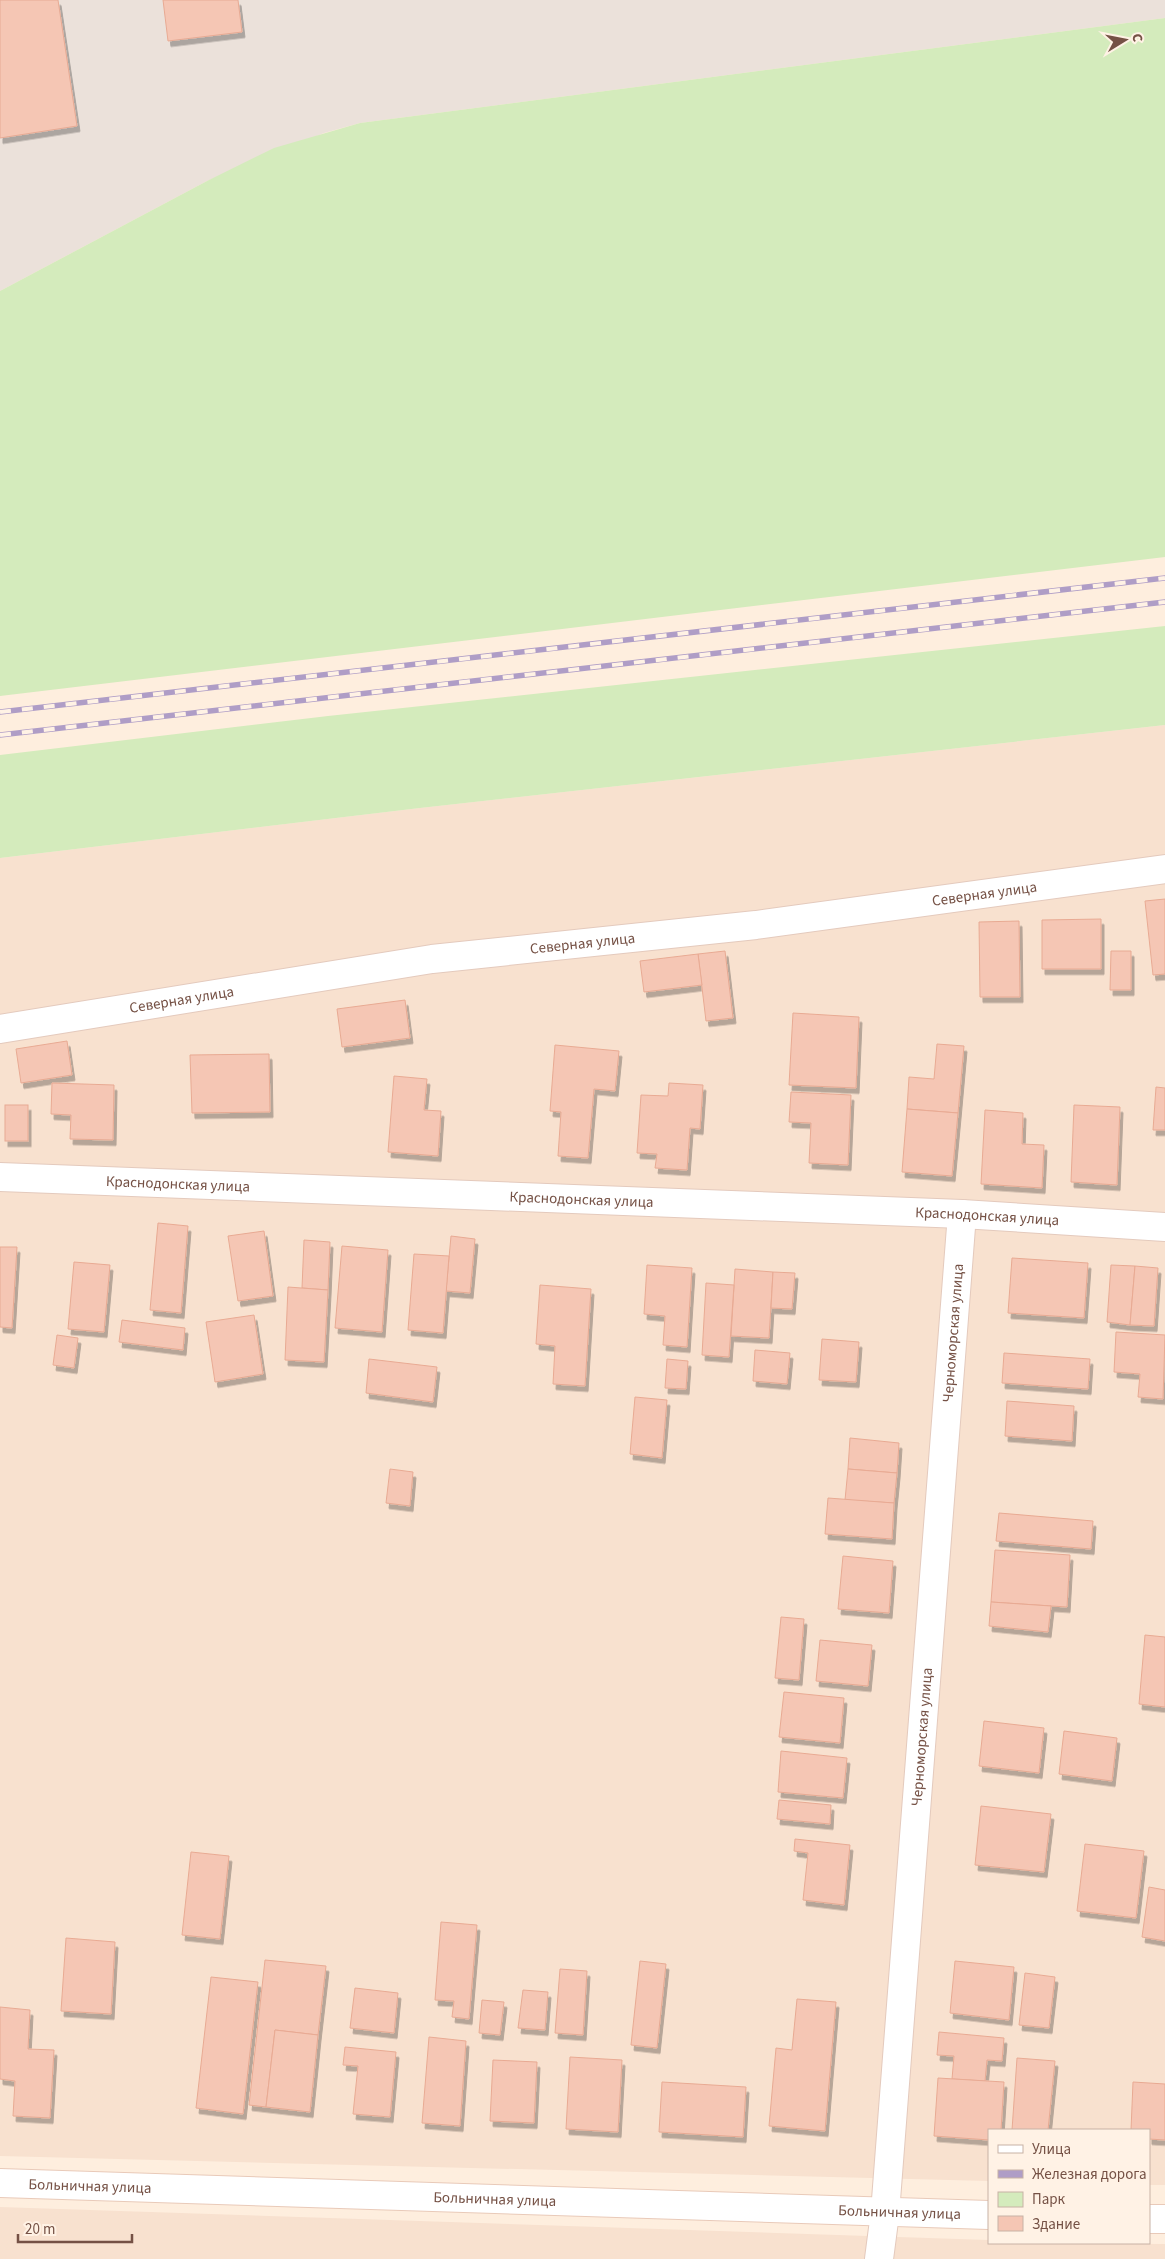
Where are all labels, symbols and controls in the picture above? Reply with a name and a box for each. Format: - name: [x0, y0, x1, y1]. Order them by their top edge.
- north arrow: [1100, 15, 1150, 65]
- text: С: [1126, 32, 1147, 44]
- street label: Северная улица: [931, 876, 1038, 911]
- street label: Северная улица: [529, 927, 636, 959]
- street label: Северная улица: [128, 981, 235, 1018]
- street label: Краснодонская улица: [105, 1171, 250, 1197]
- street label: Краснодонская улица: [509, 1186, 654, 1213]
- street label: Краснодонская улица: [915, 1202, 1060, 1231]
- street label: Черноморская улица: [937, 1263, 969, 1403]
- street label: Черноморская улица: [906, 1667, 938, 1807]
- legend: [988, 2129, 1150, 2244]
- text: Улица: [1032, 2139, 1071, 2160]
- text: Железная дорога: [1032, 2164, 1147, 2185]
- street label: Больничная улица: [28, 2173, 152, 2198]
- street label: Больничная улица: [433, 2187, 557, 2211]
- text: Парк: [1032, 2189, 1066, 2210]
- street label: Больничная улица: [838, 2200, 961, 2225]
- scale bar: [18, 2212, 131, 2244]
- text: Здание: [1032, 2214, 1080, 2235]
- text: 20 m: [25, 2219, 55, 2240]

